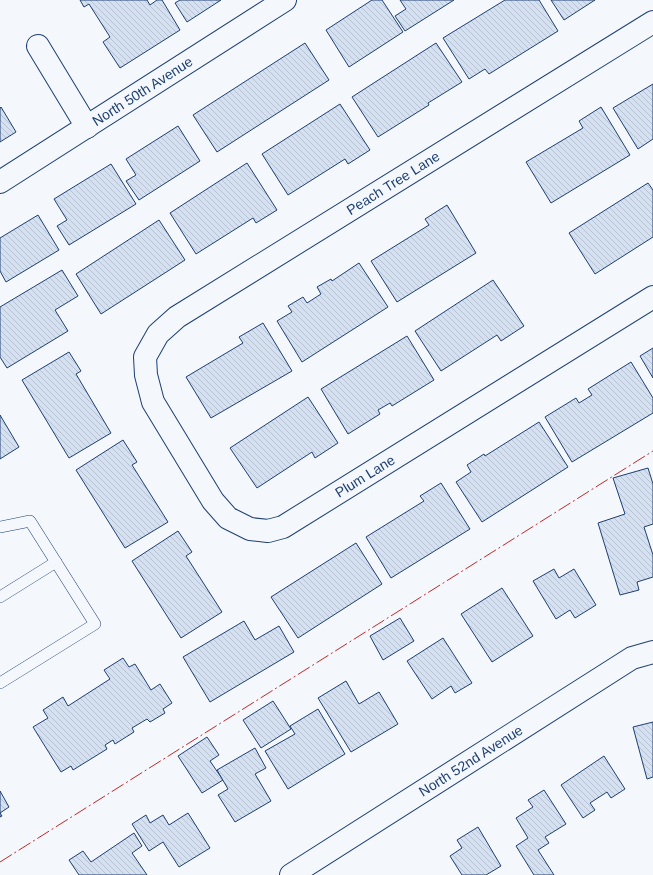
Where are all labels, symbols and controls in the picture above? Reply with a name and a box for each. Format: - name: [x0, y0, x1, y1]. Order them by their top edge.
- street label: North 50th Avenue: [89, 53, 196, 129]
- street label: Peach Tree Lane: [344, 148, 443, 218]
- street label: Plum Lane: [332, 451, 398, 501]
- street label: North 52nd Avenue: [416, 722, 526, 800]

